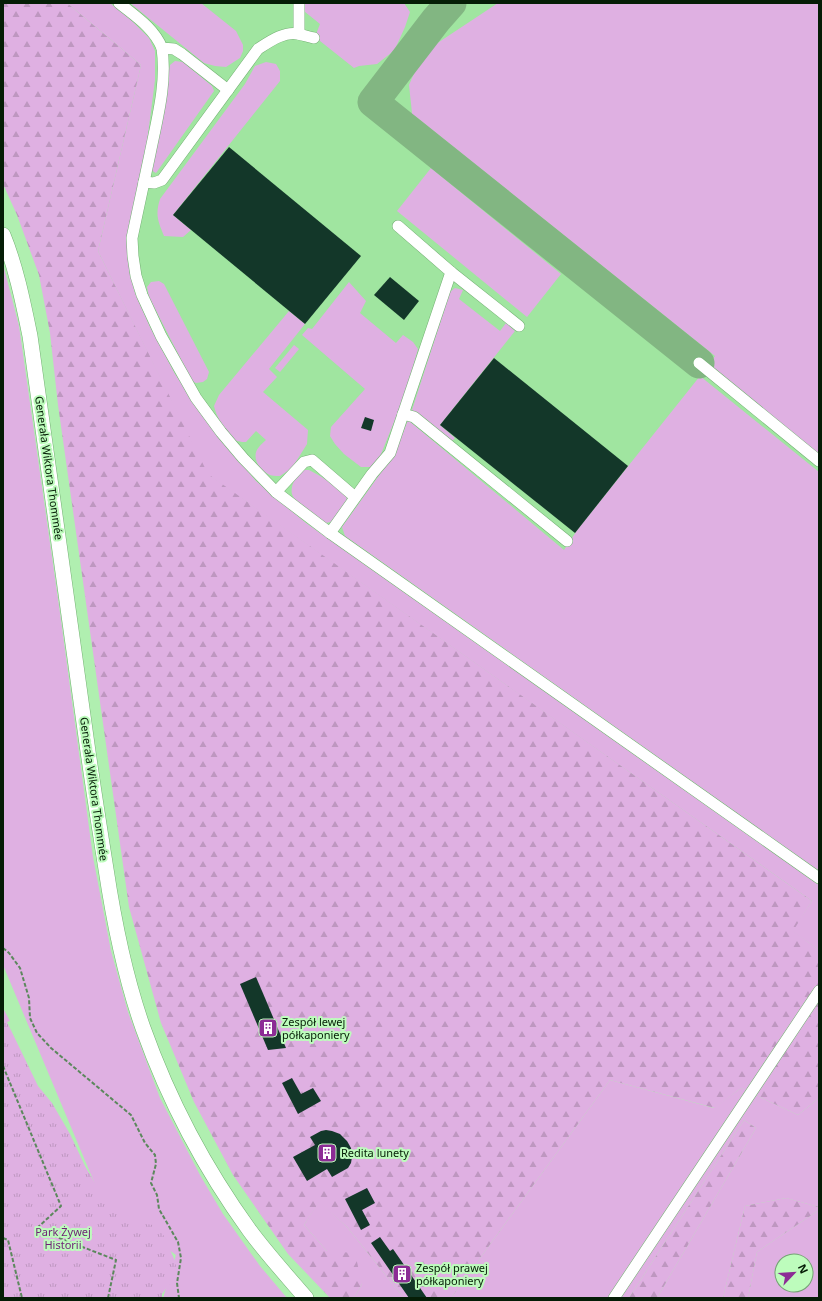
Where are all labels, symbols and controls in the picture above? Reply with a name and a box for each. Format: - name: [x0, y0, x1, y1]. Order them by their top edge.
- street label: Generała Wiktora Thommée: [32, 395, 67, 541]
- street label: Generała Wiktora Thommée: [77, 716, 112, 862]
- place label: Zespół lewej półkaponiery: [282, 1014, 350, 1042]
- building icon: Zespół lewej półkaponiery: [257, 1017, 279, 1039]
- building icon: Redita lunety: [316, 1142, 338, 1164]
- place label: Redita lunety: [341, 1145, 409, 1160]
- park label: Park Żywej Historii: [35, 1224, 91, 1252]
- north arrow: [774, 1253, 814, 1293]
- place label: Zespół prawej półkaponiery: [416, 1260, 488, 1288]
- text: N: [795, 1261, 812, 1276]
- building icon: Zespół prawej półkaponiery: [391, 1263, 413, 1285]

